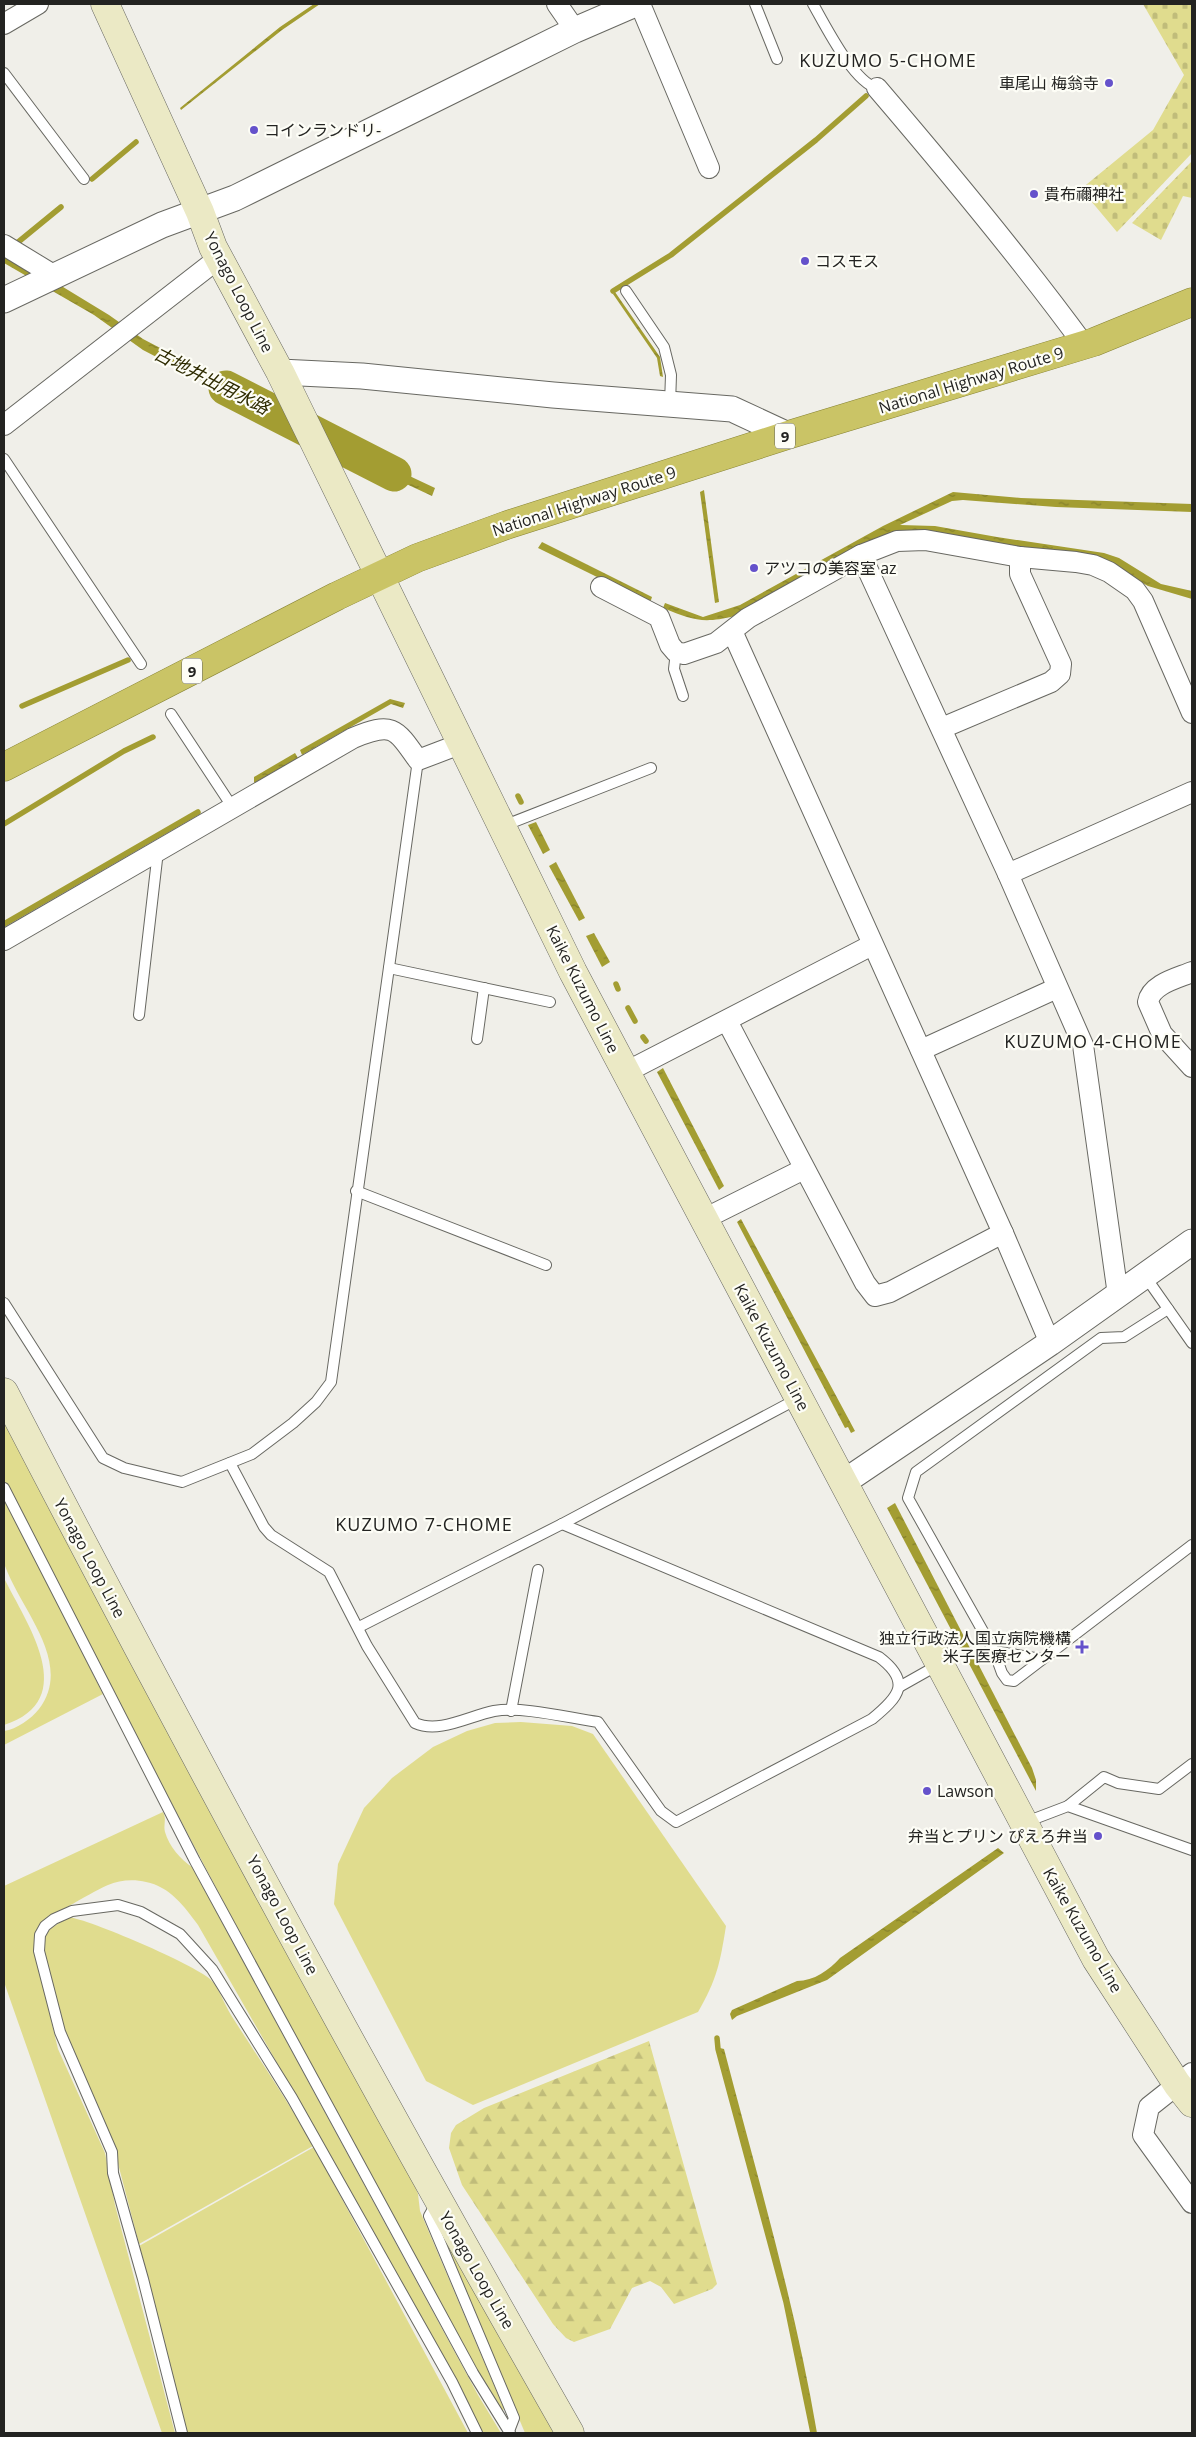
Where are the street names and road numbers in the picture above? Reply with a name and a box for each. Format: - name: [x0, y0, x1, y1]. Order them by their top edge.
- street label: Yonago Loop Line: [199, 228, 279, 356]
- street label: National Highway Route 9: [876, 341, 1066, 419]
- road number: 9: [775, 424, 795, 448]
- street label: National Highway Route 9: [489, 461, 679, 541]
- road number: 9: [182, 658, 202, 684]
- street label: Kaike Kuzumo Line: [541, 921, 625, 1057]
- street label: Kaike Kuzumo Line: [729, 1280, 815, 1414]
- street label: Yonago Loop Line: [49, 1494, 131, 1622]
- street label: Yonago Loop Line: [242, 1851, 324, 1979]
- street label: Kaike Kuzumo Line: [1038, 1863, 1128, 1997]
- street label: Yonago Loop Line: [434, 2207, 520, 2333]

